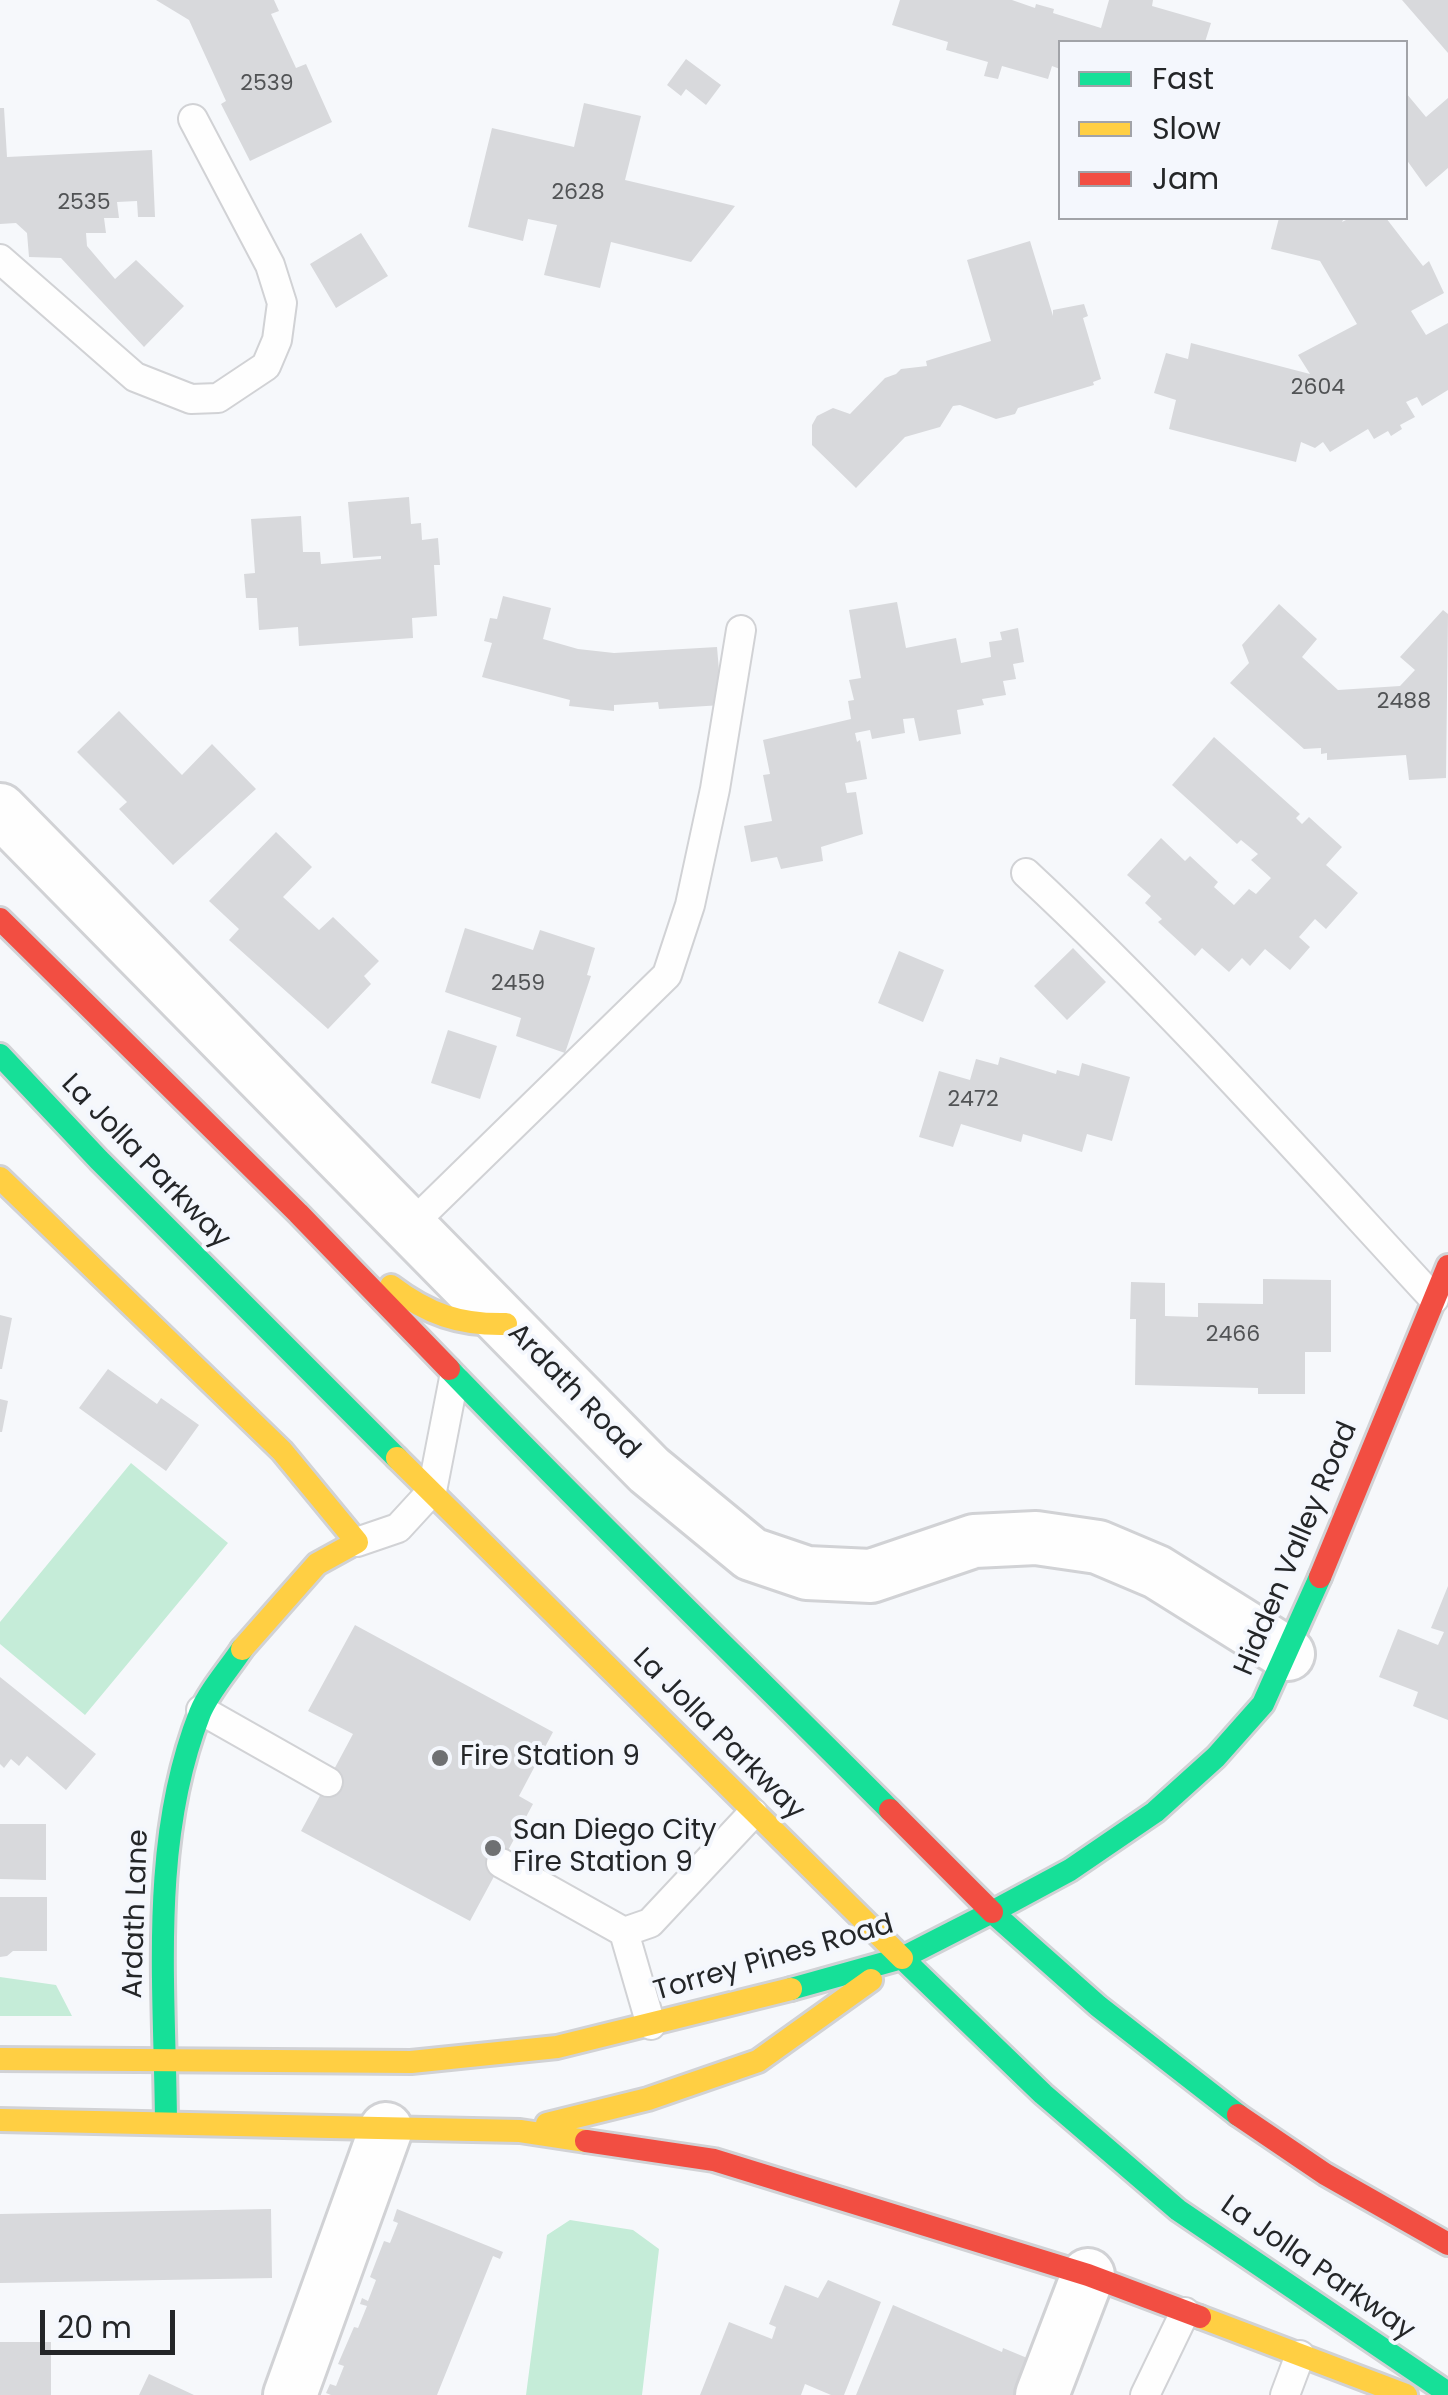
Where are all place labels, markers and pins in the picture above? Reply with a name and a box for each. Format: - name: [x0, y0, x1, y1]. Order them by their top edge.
- place label: Fire Station 9: [460, 1741, 640, 1775]
- marker: Fire Station 9: [429, 1747, 451, 1769]
- place label: San Diego City Fire Station 9: [513, 1815, 717, 1881]
- marker: San Diego City Fire Station 9: [482, 1837, 504, 1859]

